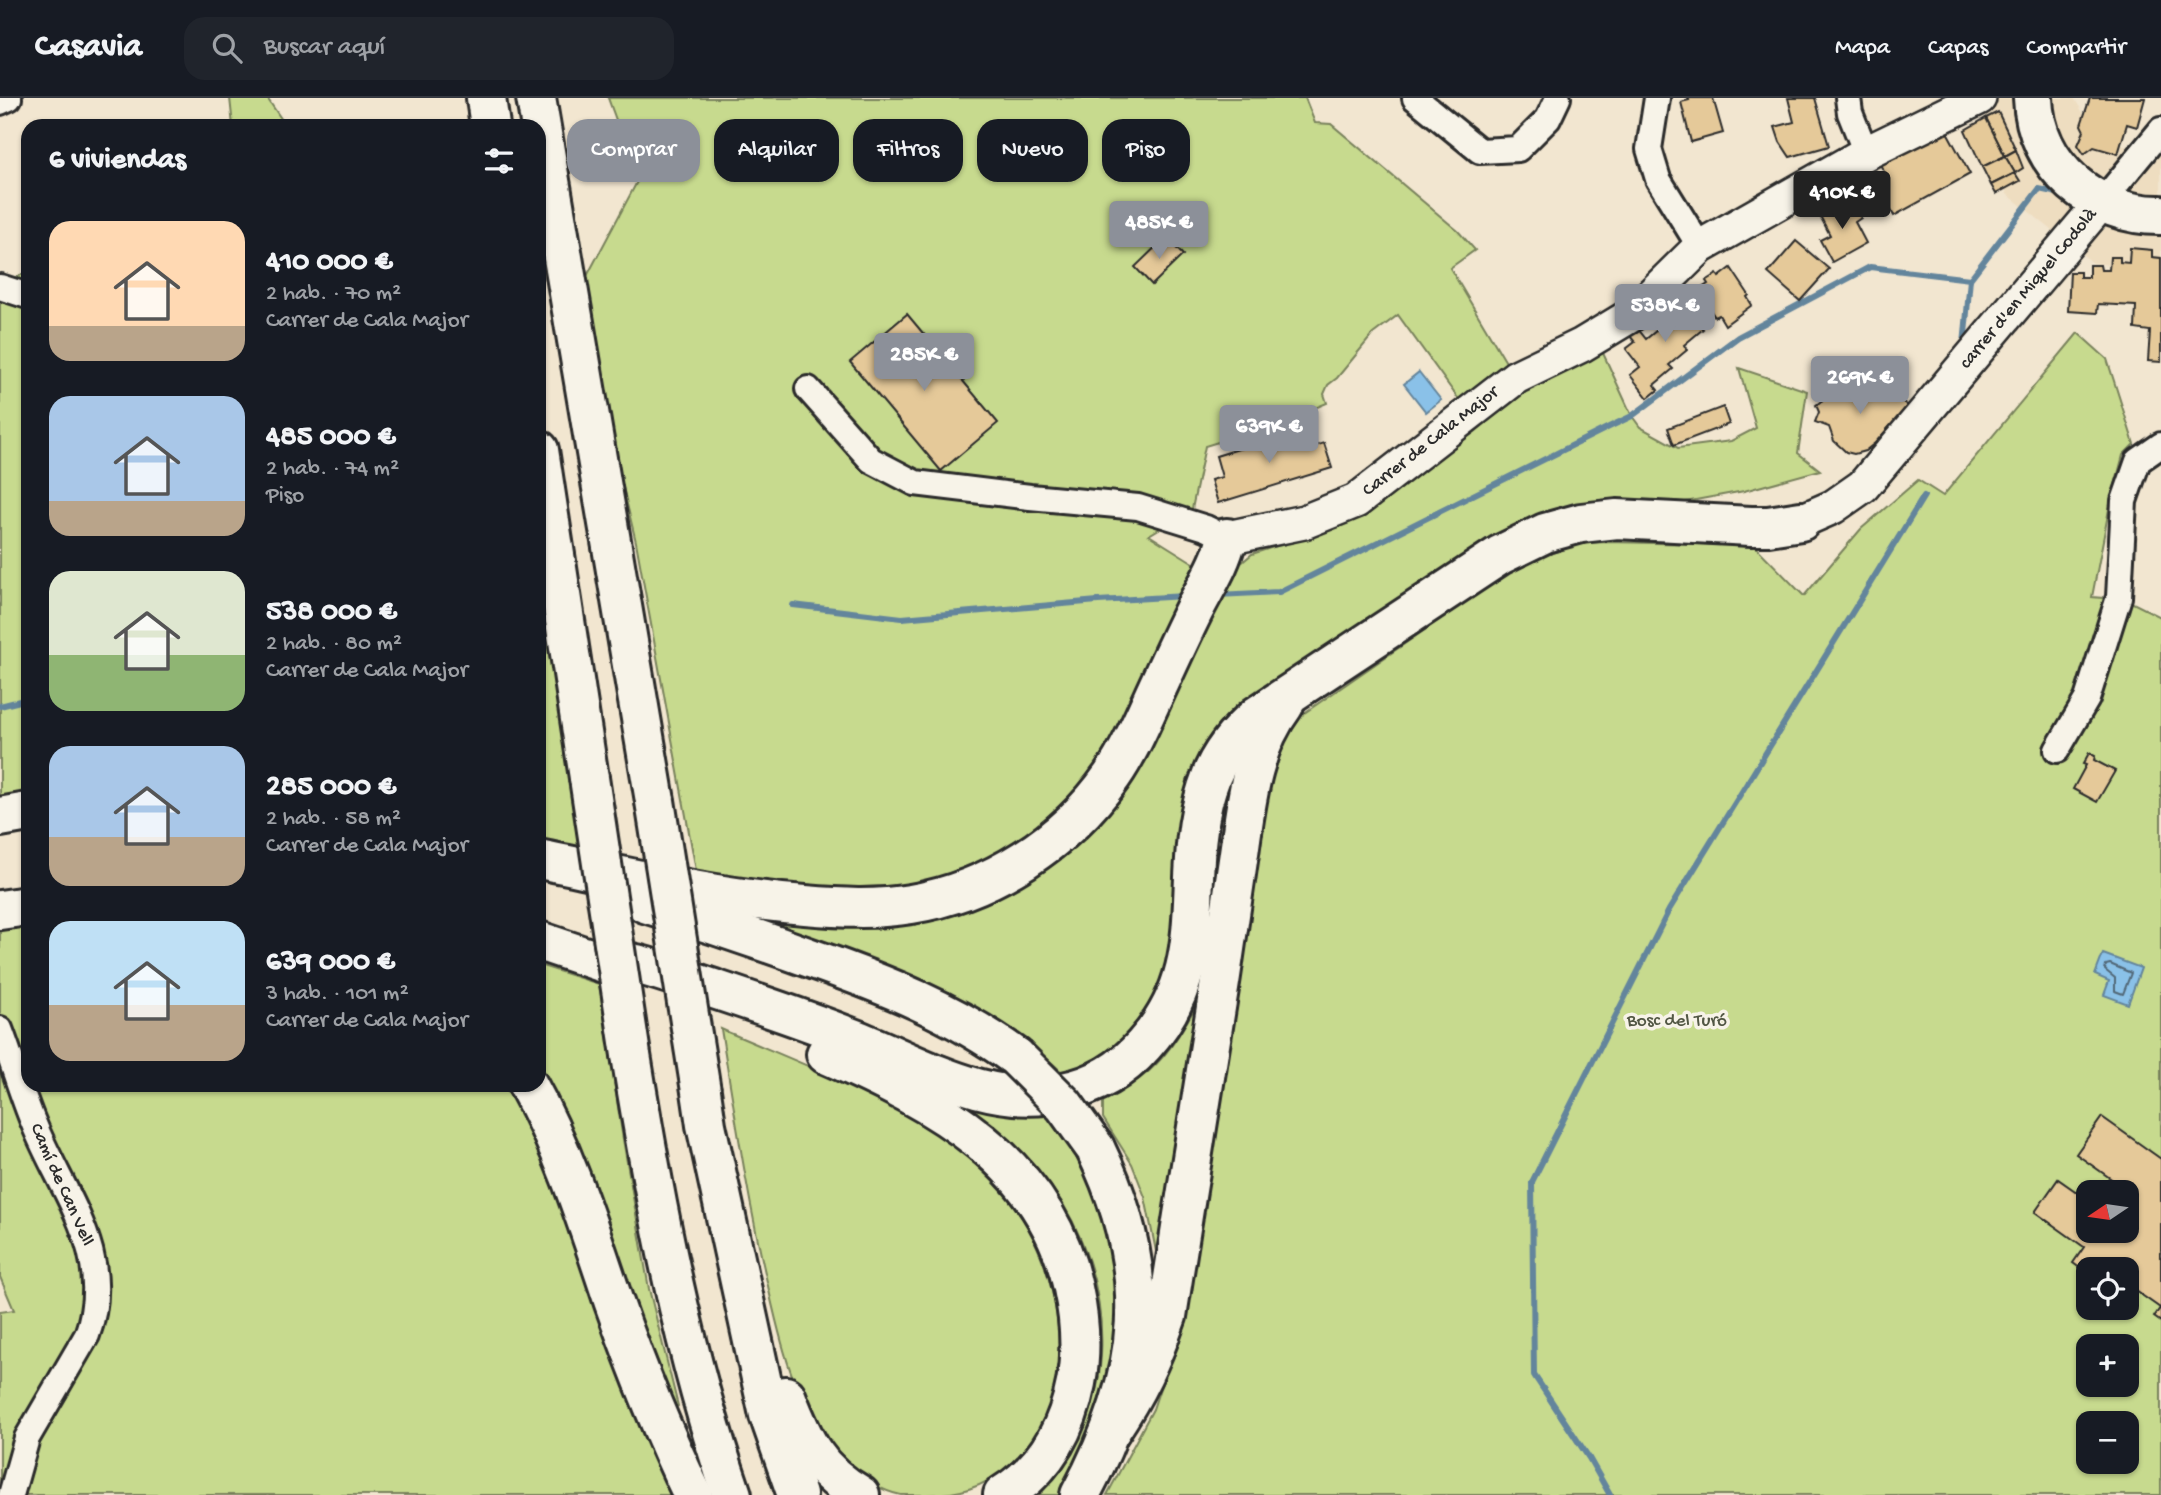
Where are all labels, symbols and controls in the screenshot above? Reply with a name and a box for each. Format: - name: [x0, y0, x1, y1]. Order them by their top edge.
- search box: [184, 17, 674, 80]
- text: Casavia: [35, 29, 142, 67]
- icon: search: [208, 29, 246, 67]
- text: Buscar aquí: [264, 33, 385, 64]
- text: Mapa: [1835, 34, 1890, 63]
- text: Capas: [1928, 34, 1988, 63]
- text: Compartir: [2026, 34, 2126, 63]
- chip: Comprar: [567, 119, 700, 182]
- chip: Alquilar: [714, 119, 839, 182]
- chip: Filtros: [853, 119, 963, 182]
- chip: Nuevo: [977, 119, 1088, 182]
- chip: Piso: [1102, 119, 1190, 182]
- icon: filters: [480, 142, 518, 180]
- text: 6 viviendas: [49, 144, 186, 179]
- pin: 410K €: [1785, 172, 1899, 231]
- text: 410K €: [1809, 180, 1875, 207]
- pin: 485K €: [1102, 202, 1216, 261]
- street label: carrer d'en Miquel Codolà: [1955, 203, 2104, 374]
- text: 485K €: [1125, 210, 1193, 237]
- text: 410 000 €: [266, 246, 393, 281]
- icon: home: [105, 249, 189, 333]
- text: 2 hab. · 70 m²: [266, 281, 401, 308]
- pin: 538K €: [1608, 285, 1722, 344]
- text: 538K €: [1631, 293, 1699, 320]
- text: Carrer de Cala Major: [266, 308, 468, 335]
- pin: 285K €: [867, 334, 981, 393]
- text: 285K €: [890, 342, 958, 369]
- pin: 269K €: [1803, 356, 1917, 416]
- text: 269K €: [1827, 365, 1893, 392]
- street label: Carrer de Cala Major: [1358, 380, 1506, 502]
- pin: 639K €: [1212, 406, 1326, 465]
- text: 639K €: [1236, 414, 1302, 441]
- text: 485 000 €: [266, 421, 396, 456]
- icon: home: [105, 424, 189, 508]
- text: 2 hab. · 74 m²: [266, 456, 399, 483]
- text: Piso: [266, 483, 304, 510]
- text: 538 000 €: [266, 596, 397, 631]
- icon: home: [105, 599, 189, 683]
- text: 2 hab. · 80 m²: [266, 631, 402, 658]
- text: Carrer de Cala Major: [266, 658, 468, 685]
- text: 285 000 €: [266, 771, 396, 806]
- icon: home: [105, 774, 189, 858]
- text: 2 hab. · 58 m²: [266, 806, 401, 833]
- text: Carrer de Cala Major: [266, 833, 468, 860]
- text: 639 000 €: [266, 946, 395, 981]
- icon: home: [105, 949, 189, 1033]
- text: 3 hab. · 101 m²: [266, 981, 409, 1008]
- text: Carrer de Cala Major: [266, 1008, 468, 1035]
- park label: Bosc del Turó: [1626, 1010, 1727, 1033]
- street label: Camí de Can Vell: [24, 1120, 98, 1250]
- north arrow: [2076, 1180, 2138, 1242]
- map controls: [2076, 1180, 2139, 1474]
- button: locate: [2076, 1257, 2139, 1320]
- button: +: [2076, 1334, 2139, 1397]
- button: −: [2076, 1411, 2139, 1474]

